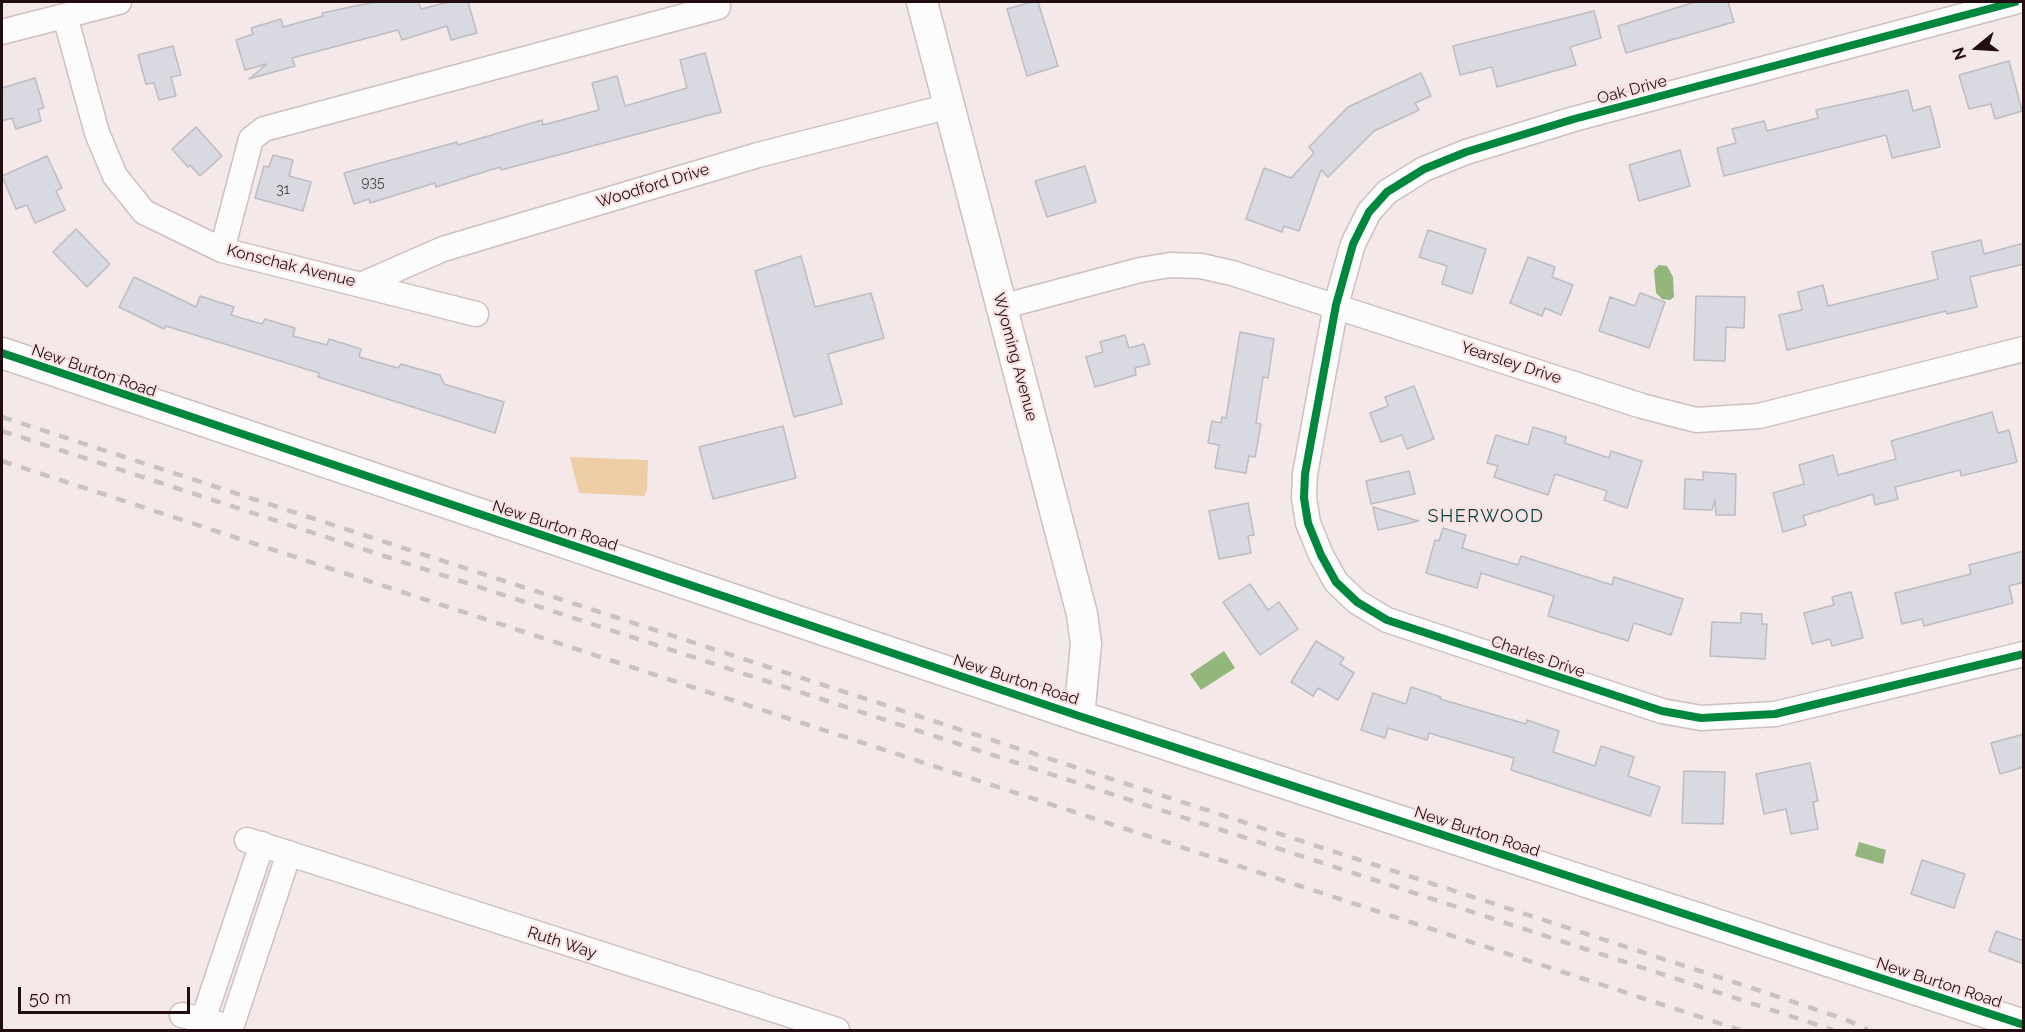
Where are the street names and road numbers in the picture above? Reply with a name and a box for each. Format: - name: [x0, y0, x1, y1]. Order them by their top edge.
- street label: Oak Drive: [1595, 71, 1669, 109]
- street label: Woodford Drive: [594, 160, 712, 212]
- street label: Konschak Avenue: [225, 241, 357, 291]
- street label: Wyoming Avenue: [989, 291, 1041, 423]
- street label: Yearsley Drive: [1458, 338, 1564, 388]
- street label: New Burton Road: [29, 341, 159, 401]
- street label: New Burton Road: [490, 497, 620, 555]
- street label: Charles Drive: [1488, 632, 1588, 682]
- street label: New Burton Road: [951, 651, 1081, 709]
- street label: New Burton Road: [1412, 803, 1542, 861]
- street label: Ruth Way: [525, 923, 599, 963]
- street label: New Burton Road: [1874, 954, 2004, 1012]

